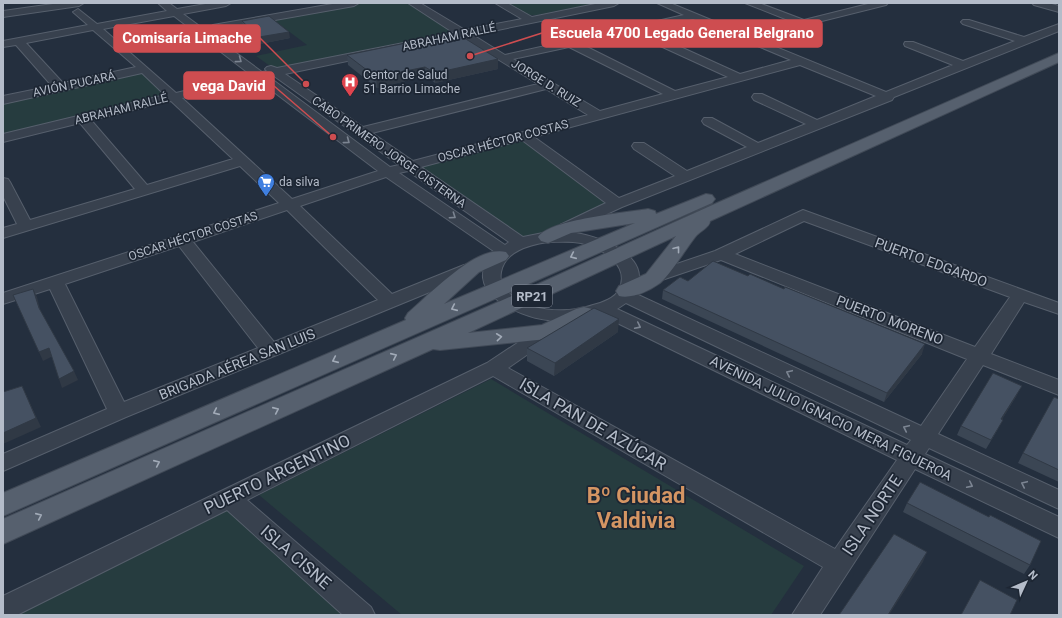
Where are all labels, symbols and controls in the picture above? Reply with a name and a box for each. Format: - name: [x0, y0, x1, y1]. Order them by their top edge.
- street label: ABRAHAM RALLÉ: [401, 19, 497, 54]
- callout: Escuela 4700 Legado General Belgrano: [542, 20, 822, 47]
- text: Escuela 4700 Legado General Belgrano: [550, 24, 814, 42]
- callout: Comisaría Limache: [114, 25, 260, 52]
- text: Comisaría Limache: [122, 29, 252, 47]
- one-way arrow: [235, 55, 242, 62]
- street label: JORGE D. RUIZ: [509, 56, 583, 110]
- street label: AVIÓN PUCARÁ: [31, 67, 117, 100]
- place label: Centor de Salud 51 Barrio Limache: [363, 68, 460, 96]
- callout: vega David: [184, 72, 274, 99]
- hospital icon: Centor de Salud 51 Barrio Limache: [340, 72, 360, 97]
- text: vega David: [192, 77, 266, 95]
- street label: ABRAHAM RALLÉ: [73, 90, 169, 127]
- street label: CABO PRIMERO JORGE CISTERNA: [309, 93, 469, 211]
- street label: OSCAR HÉCTOR COSTAS: [436, 116, 570, 165]
- one-way arrow: [343, 137, 350, 144]
- supermarket icon: da silva: [256, 172, 276, 197]
- place label: da silva: [279, 175, 320, 189]
- street label: OSCAR HÉCTOR COSTAS: [126, 208, 259, 263]
- one-way arrow: [449, 212, 456, 219]
- street label: PUERTO EDGARDO: [873, 234, 989, 290]
- one-way arrow: [672, 246, 679, 253]
- one-way arrow: [570, 251, 578, 259]
- road number: RP21: [512, 285, 552, 307]
- street label: PUERTO MORENO: [834, 292, 946, 348]
- one-way arrow: [451, 303, 459, 311]
- one-way arrow: [633, 321, 641, 329]
- street label: BRIGADA AÉREA SAN LUIS: [156, 324, 317, 403]
- one-way arrow: [496, 333, 502, 342]
- street label: AVENIDA JULIO IGNACIO MERA FIGUEROA: [707, 352, 955, 484]
- one-way arrow: [391, 353, 398, 361]
- one-way arrow: [332, 355, 340, 363]
- one-way arrow: [785, 370, 793, 378]
- street label: ISLA PAN DE AZÚCAR: [516, 374, 670, 474]
- one-way arrow: [272, 406, 279, 414]
- one-way arrow: [213, 407, 220, 415]
- one-way arrow: [903, 425, 911, 433]
- street label: PUERTO ARGENTINO: [201, 430, 353, 518]
- one-way arrow: [153, 460, 161, 468]
- street label: ISLA NORTE: [838, 471, 906, 559]
- one-way arrow: [965, 480, 973, 488]
- one-way arrow: [1020, 481, 1028, 489]
- district label: Bº Ciudad Valdivia: [587, 483, 685, 533]
- one-way arrow: [34, 513, 42, 521]
- street label: ISLA CISNE: [257, 521, 336, 593]
- north arrow: [1006, 562, 1046, 602]
- text: N: [1025, 568, 1040, 583]

